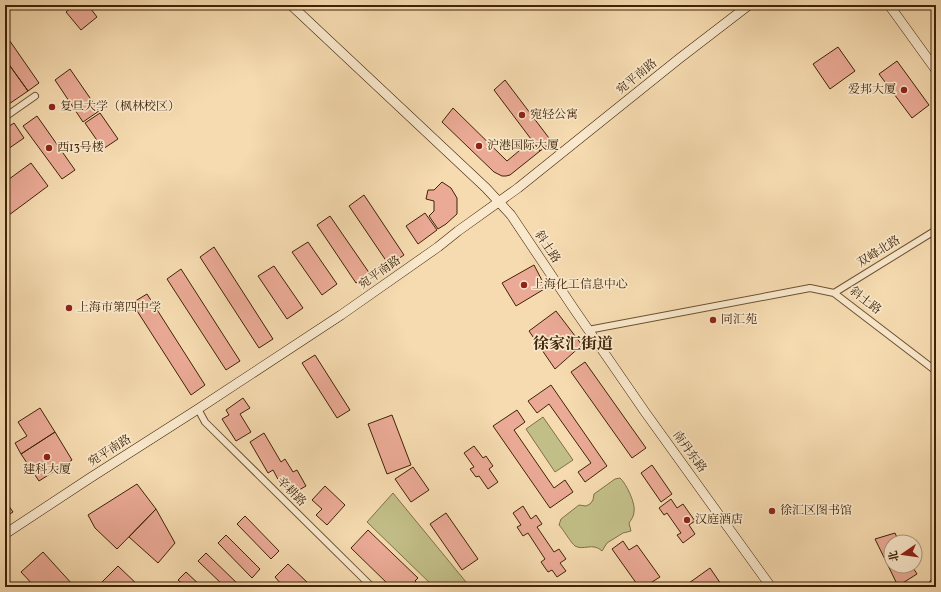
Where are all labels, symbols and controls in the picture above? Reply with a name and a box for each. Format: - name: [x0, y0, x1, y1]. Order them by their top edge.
- street label: 宛平南路: [613, 56, 661, 98]
- place label: 爱邦大厦: [848, 82, 896, 98]
- marker: 爱邦大厦: [899, 85, 909, 95]
- place label: 复旦大学（枫林校区）: [60, 99, 180, 115]
- marker: 复旦大学（枫林校区）: [47, 102, 57, 112]
- place label: 宛轻公寓: [530, 107, 578, 123]
- marker: 宛轻公寓: [517, 110, 527, 120]
- place label: 沪港国际大厦: [487, 138, 559, 154]
- place label: 西13号楼: [57, 140, 104, 156]
- marker: 沪港国际大厦: [474, 141, 484, 151]
- marker: 西13号楼: [44, 143, 54, 153]
- street label: 斜土路: [530, 228, 564, 266]
- street label: 双峰北路: [854, 232, 904, 272]
- street label: 宛平南路: [356, 253, 404, 293]
- place label: 上海化工信息中心: [532, 277, 628, 293]
- marker: 上海化工信息中心: [519, 280, 529, 290]
- street label: 斜土路: [846, 284, 884, 318]
- place label: 上海市第四中学: [77, 300, 161, 316]
- marker: 上海市第四中学: [64, 303, 74, 313]
- place label: 同汇苑: [721, 312, 757, 328]
- marker: 同汇苑: [708, 315, 718, 325]
- district label: 徐家汇街道: [533, 334, 613, 356]
- street label: 南丹东路: [668, 428, 710, 476]
- street label: 宛平南路: [85, 431, 135, 471]
- marker: 建科大厦: [42, 452, 52, 462]
- place label: 建科大厦: [23, 462, 71, 478]
- street label: 辛耕路: [273, 474, 309, 510]
- place label: 徐汇区图书馆: [780, 503, 852, 519]
- marker: 徐汇区图书馆: [767, 506, 777, 516]
- place label: 汉庭酒店: [695, 512, 743, 528]
- marker: 汉庭酒店: [682, 515, 692, 525]
- north arrow: [883, 534, 923, 574]
- text: 北: [886, 549, 903, 563]

